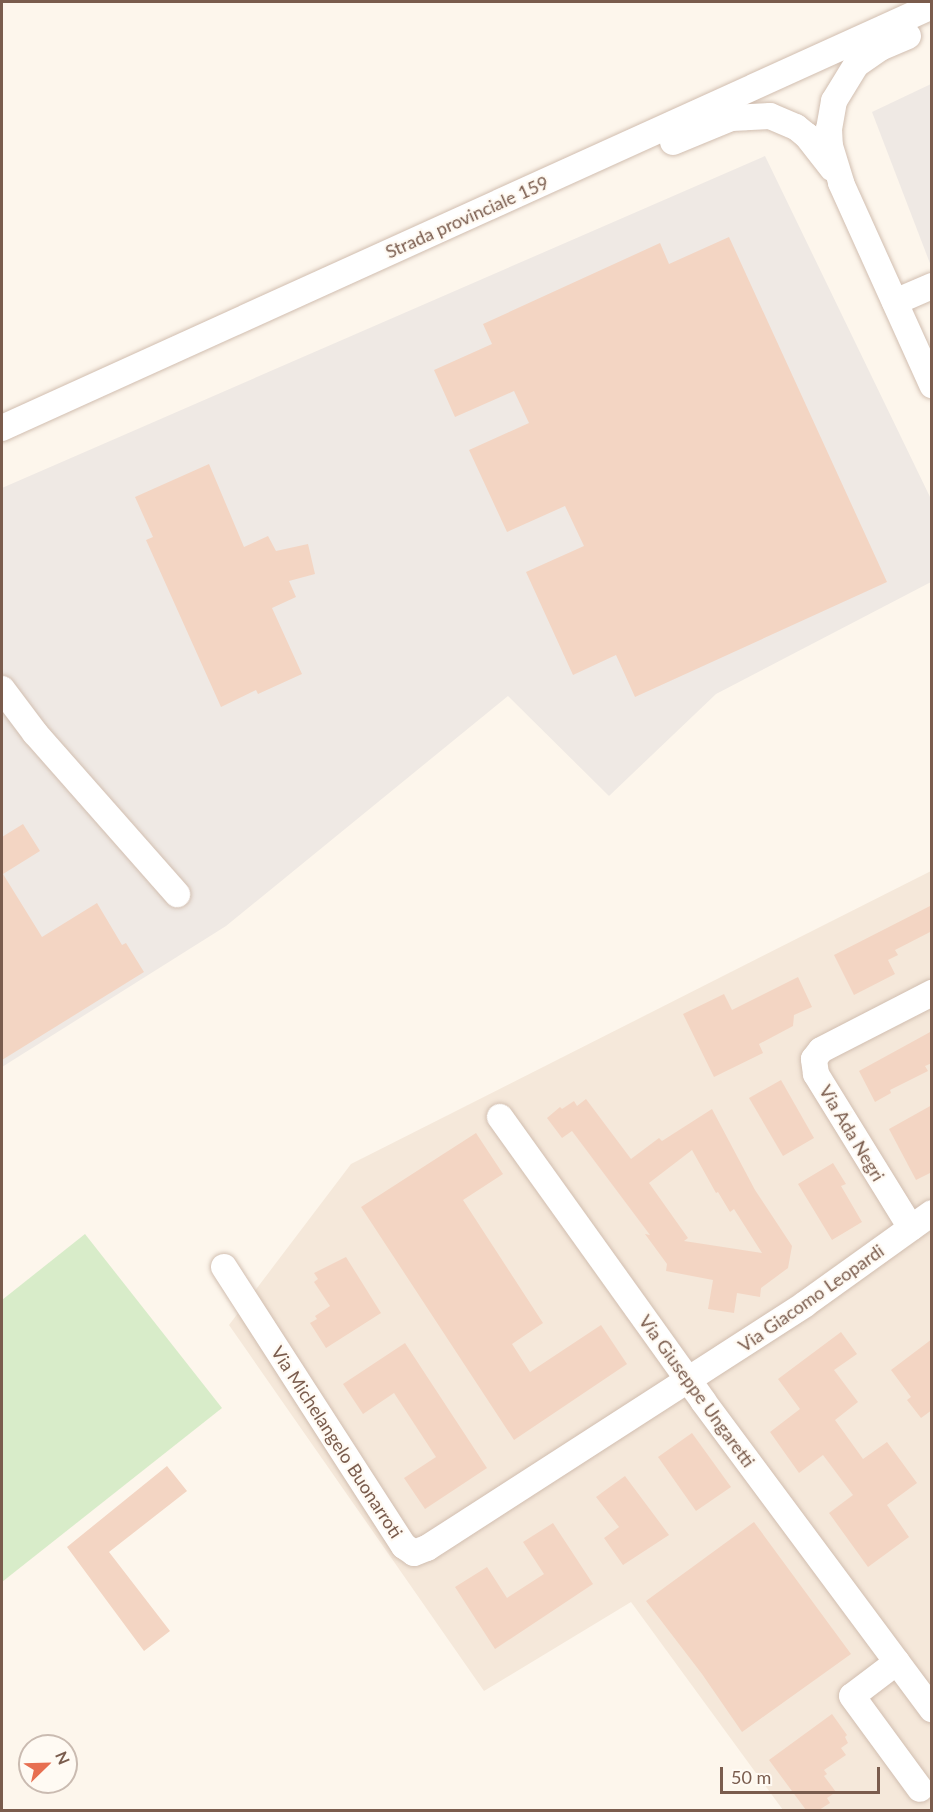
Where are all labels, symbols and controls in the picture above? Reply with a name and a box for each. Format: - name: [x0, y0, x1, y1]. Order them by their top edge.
- street label: Strada provinciale 159: [382, 171, 552, 263]
- street label: Via Ada Negri: [815, 1081, 889, 1185]
- street label: Via Giacomo Leopardi: [734, 1240, 888, 1356]
- street label: Via Giuseppe Ungaretti: [635, 1311, 759, 1471]
- street label: Via Michelangelo Buonarroti: [267, 1342, 407, 1542]
- north arrow: [18, 1734, 78, 1794]
- text: N: [52, 1748, 74, 1767]
- scale bar: [723, 1755, 884, 1793]
- text: 50 m: [731, 1766, 771, 1788]

